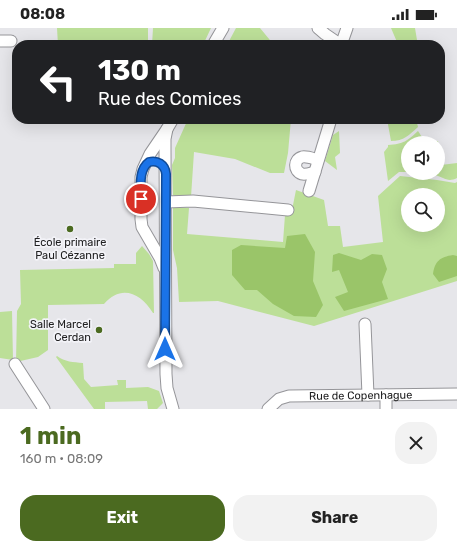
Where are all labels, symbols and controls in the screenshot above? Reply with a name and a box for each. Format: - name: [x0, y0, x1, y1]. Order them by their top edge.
- text: 08:08: [20, 5, 65, 23]
- text: 130 m: [98, 54, 181, 87]
- icon: left: [32, 56, 84, 108]
- text: Rue des Comices: [98, 88, 241, 110]
- map controls: [401, 136, 445, 232]
- button: sound: [401, 136, 445, 180]
- pin: [124, 182, 158, 216]
- icon: arrive: [130, 188, 152, 210]
- button: search: [401, 188, 445, 232]
- marker: École primaire Paul Cézanne: [65, 224, 75, 234]
- place label: École primaire Paul Cézanne: [34, 236, 106, 262]
- place label: Salle Marcel Cerdan: [30, 318, 91, 344]
- marker: Salle Marcel Cerdan: [94, 325, 104, 335]
- position arrow: [144, 328, 186, 370]
- street label: Rue de Copenhague: [309, 389, 412, 403]
- text: 1 min: [20, 422, 81, 450]
- button: close: [395, 422, 437, 464]
- text: 160 m · 08:09: [20, 451, 103, 466]
- button: Exit: [20, 495, 225, 541]
- button: Share: [233, 495, 437, 541]

